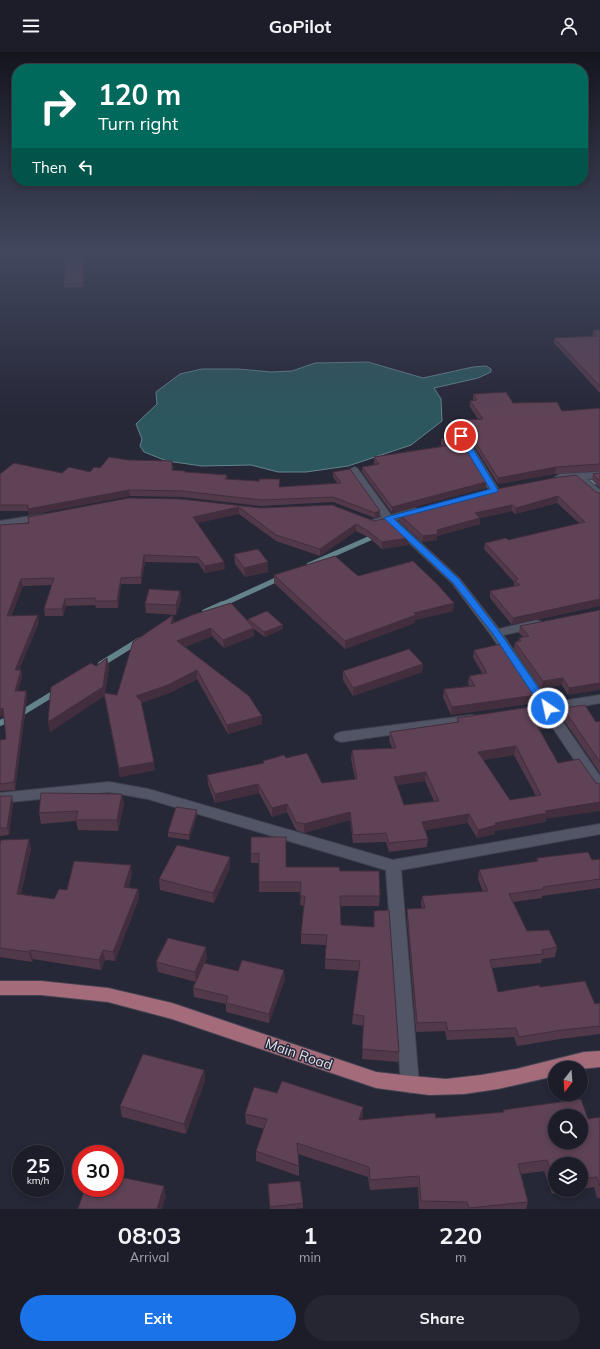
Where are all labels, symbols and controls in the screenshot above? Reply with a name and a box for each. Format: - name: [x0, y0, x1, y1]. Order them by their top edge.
- icon: menu: [20, 15, 42, 37]
- text: GoPilot: [269, 15, 331, 38]
- icon: person: [558, 15, 580, 37]
- text: 120 m: [98, 77, 181, 112]
- icon: right: [32, 80, 84, 132]
- text: Turn right: [98, 112, 178, 135]
- icon: left: [75, 156, 97, 178]
- text: Then: [32, 158, 67, 177]
- pin: [444, 419, 478, 453]
- icon: arrive: [450, 425, 472, 447]
- position arrow: [527, 687, 569, 729]
- street label: Main Road: [263, 1034, 335, 1074]
- north arrow: [548, 1061, 588, 1101]
- map controls: [548, 1061, 588, 1197]
- button: search: [548, 1109, 588, 1149]
- speed limit sign: 30: [72, 1145, 124, 1197]
- text: 25: [26, 1153, 50, 1178]
- button: layers: [548, 1157, 588, 1197]
- text: km/h: [27, 1174, 49, 1187]
- text: 08:03: [118, 1220, 181, 1250]
- text: 1: [303, 1220, 317, 1250]
- text: 220: [439, 1220, 482, 1250]
- text: Arrival: [130, 1249, 169, 1265]
- text: min: [299, 1249, 321, 1265]
- text: m: [455, 1249, 466, 1265]
- button: Exit: [20, 1295, 296, 1341]
- button: Share: [304, 1295, 580, 1341]

